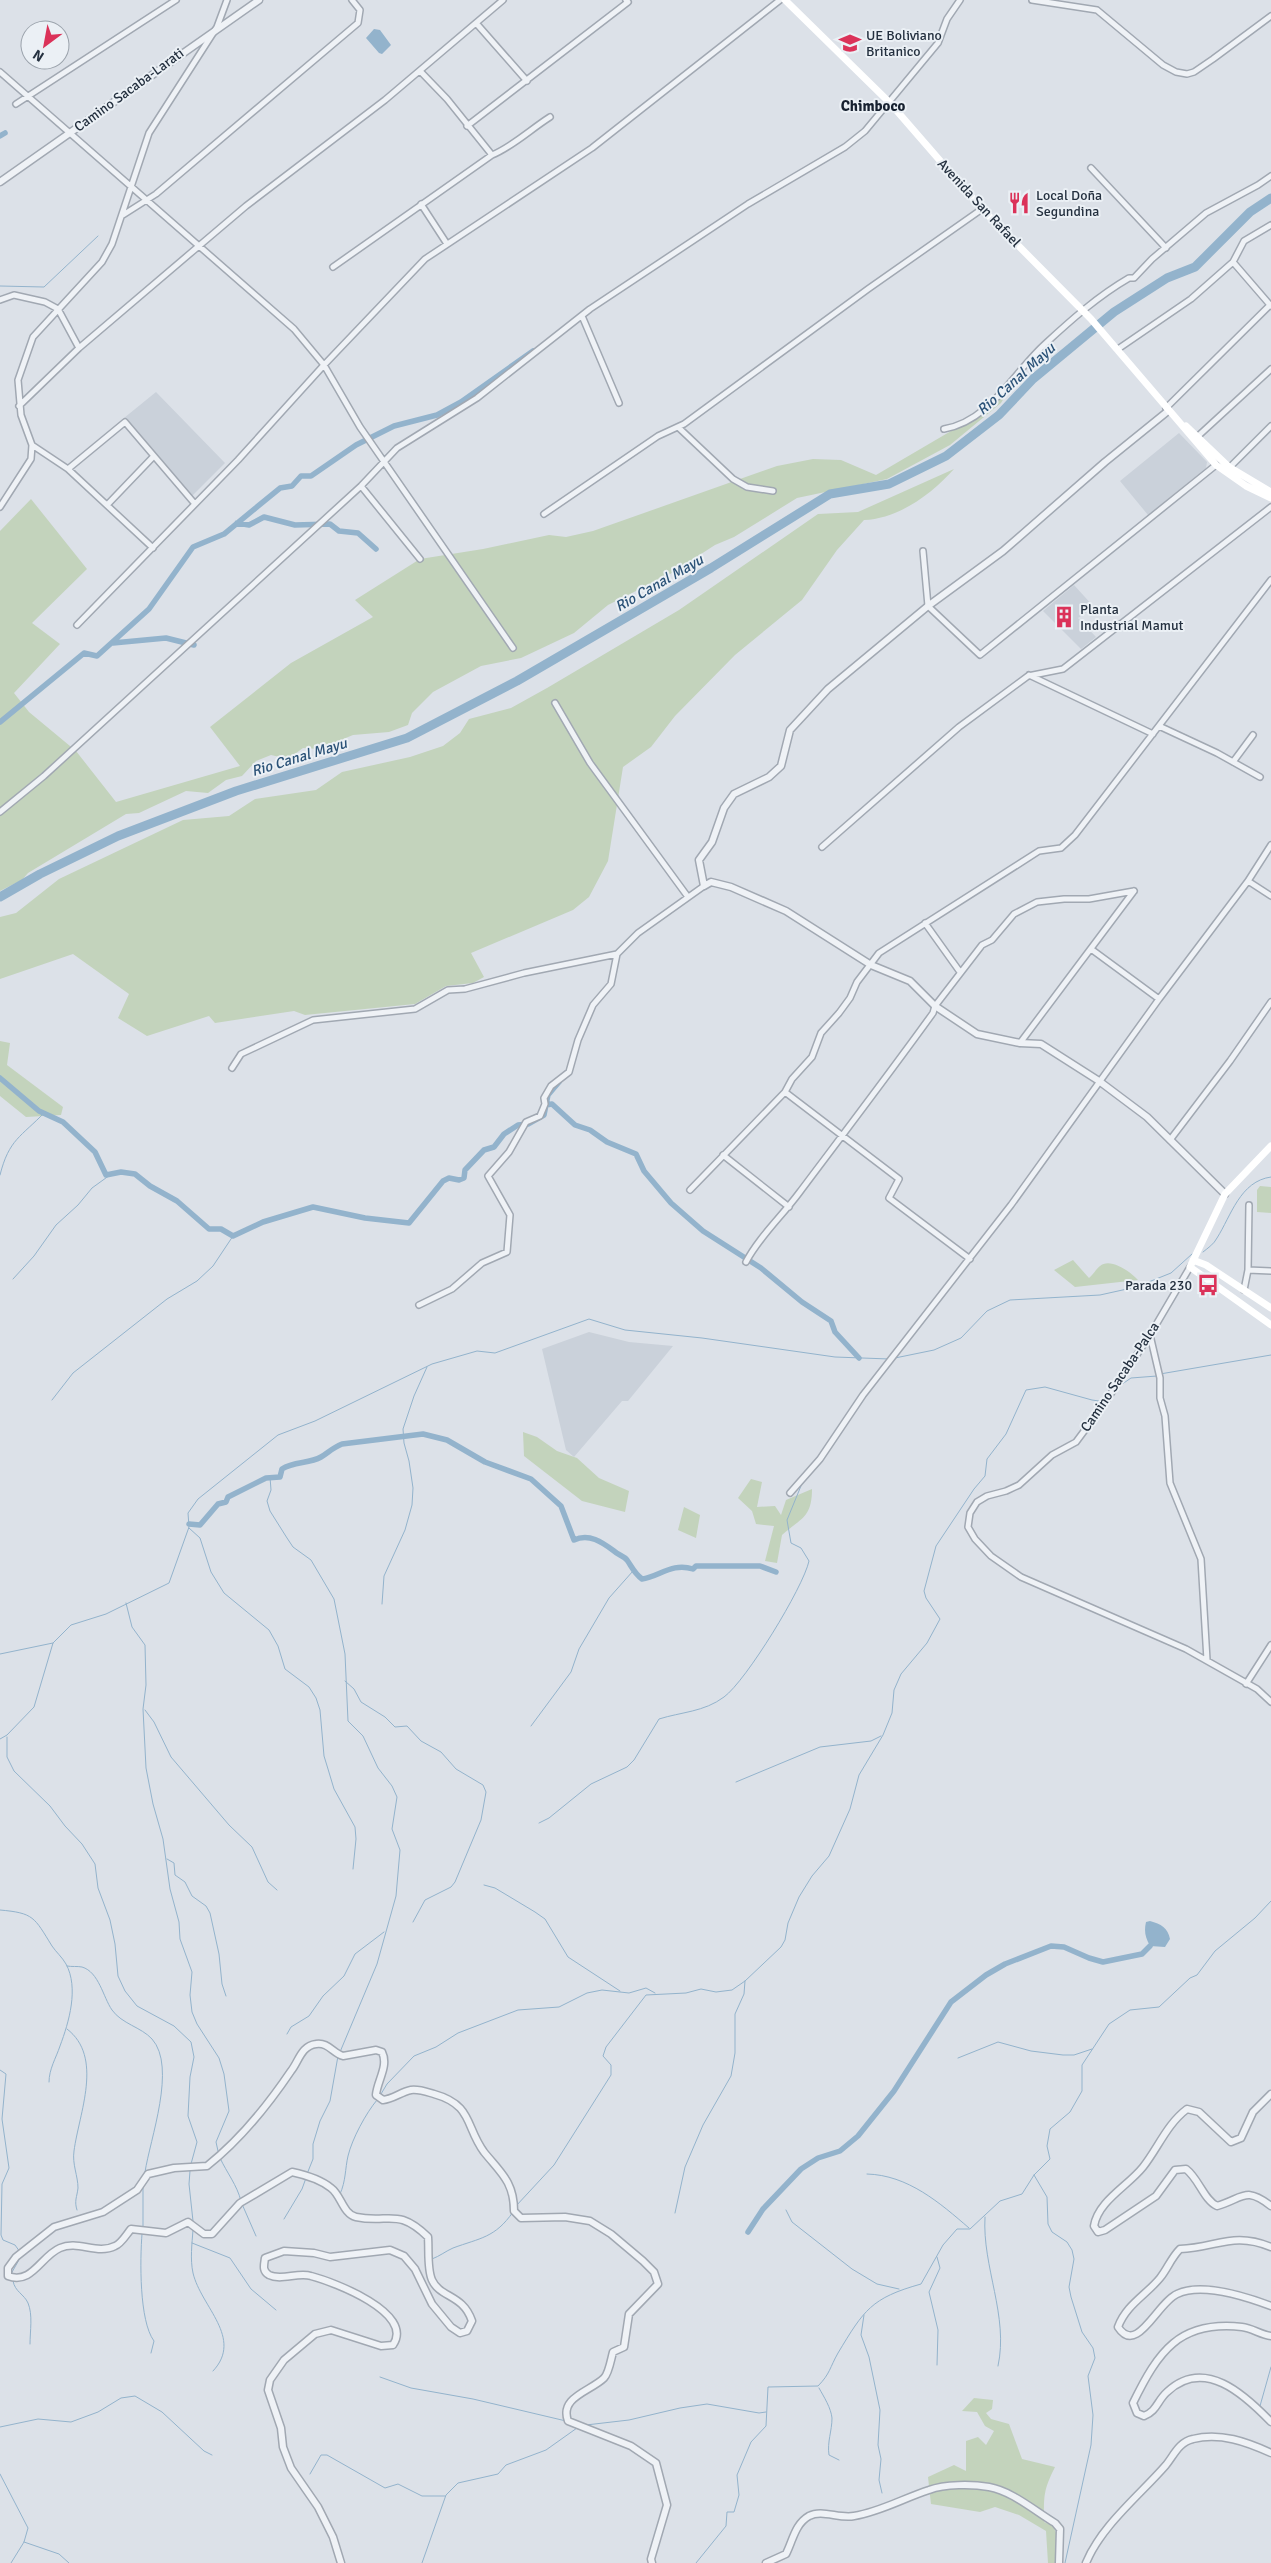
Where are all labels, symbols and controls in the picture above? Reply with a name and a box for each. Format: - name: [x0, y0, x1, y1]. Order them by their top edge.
- north arrow: [20, 20, 70, 70]
- place label: UE Boliviano Britanico: [866, 27, 942, 60]
- school or university icon: UE Boliviano Britanico: [837, 30, 863, 56]
- street label: Camino Sacaba-Larati: [71, 45, 187, 135]
- text: N: [30, 46, 47, 65]
- district label: Chimboco: [841, 97, 905, 115]
- street label: Avenida San Rafael: [934, 155, 1024, 251]
- place label: Local Doña Segundina: [1036, 187, 1102, 220]
- restaurant icon: Local Doña Segundina: [1006, 190, 1032, 216]
- water label: Rio Canal Mayu: [973, 339, 1059, 419]
- water label: Rio Canal Mayu: [612, 550, 707, 616]
- place label: Planta Industrial Mamut: [1080, 601, 1184, 634]
- building icon: Planta Industrial Mamut: [1051, 604, 1077, 630]
- water label: Rio Canal Mayu: [249, 734, 350, 780]
- bus stop icon: Parada 230: [1195, 1272, 1221, 1298]
- place label: Parada 230: [1125, 1277, 1192, 1294]
- street label: Camino Sacaba-Palca: [1077, 1319, 1163, 1435]

